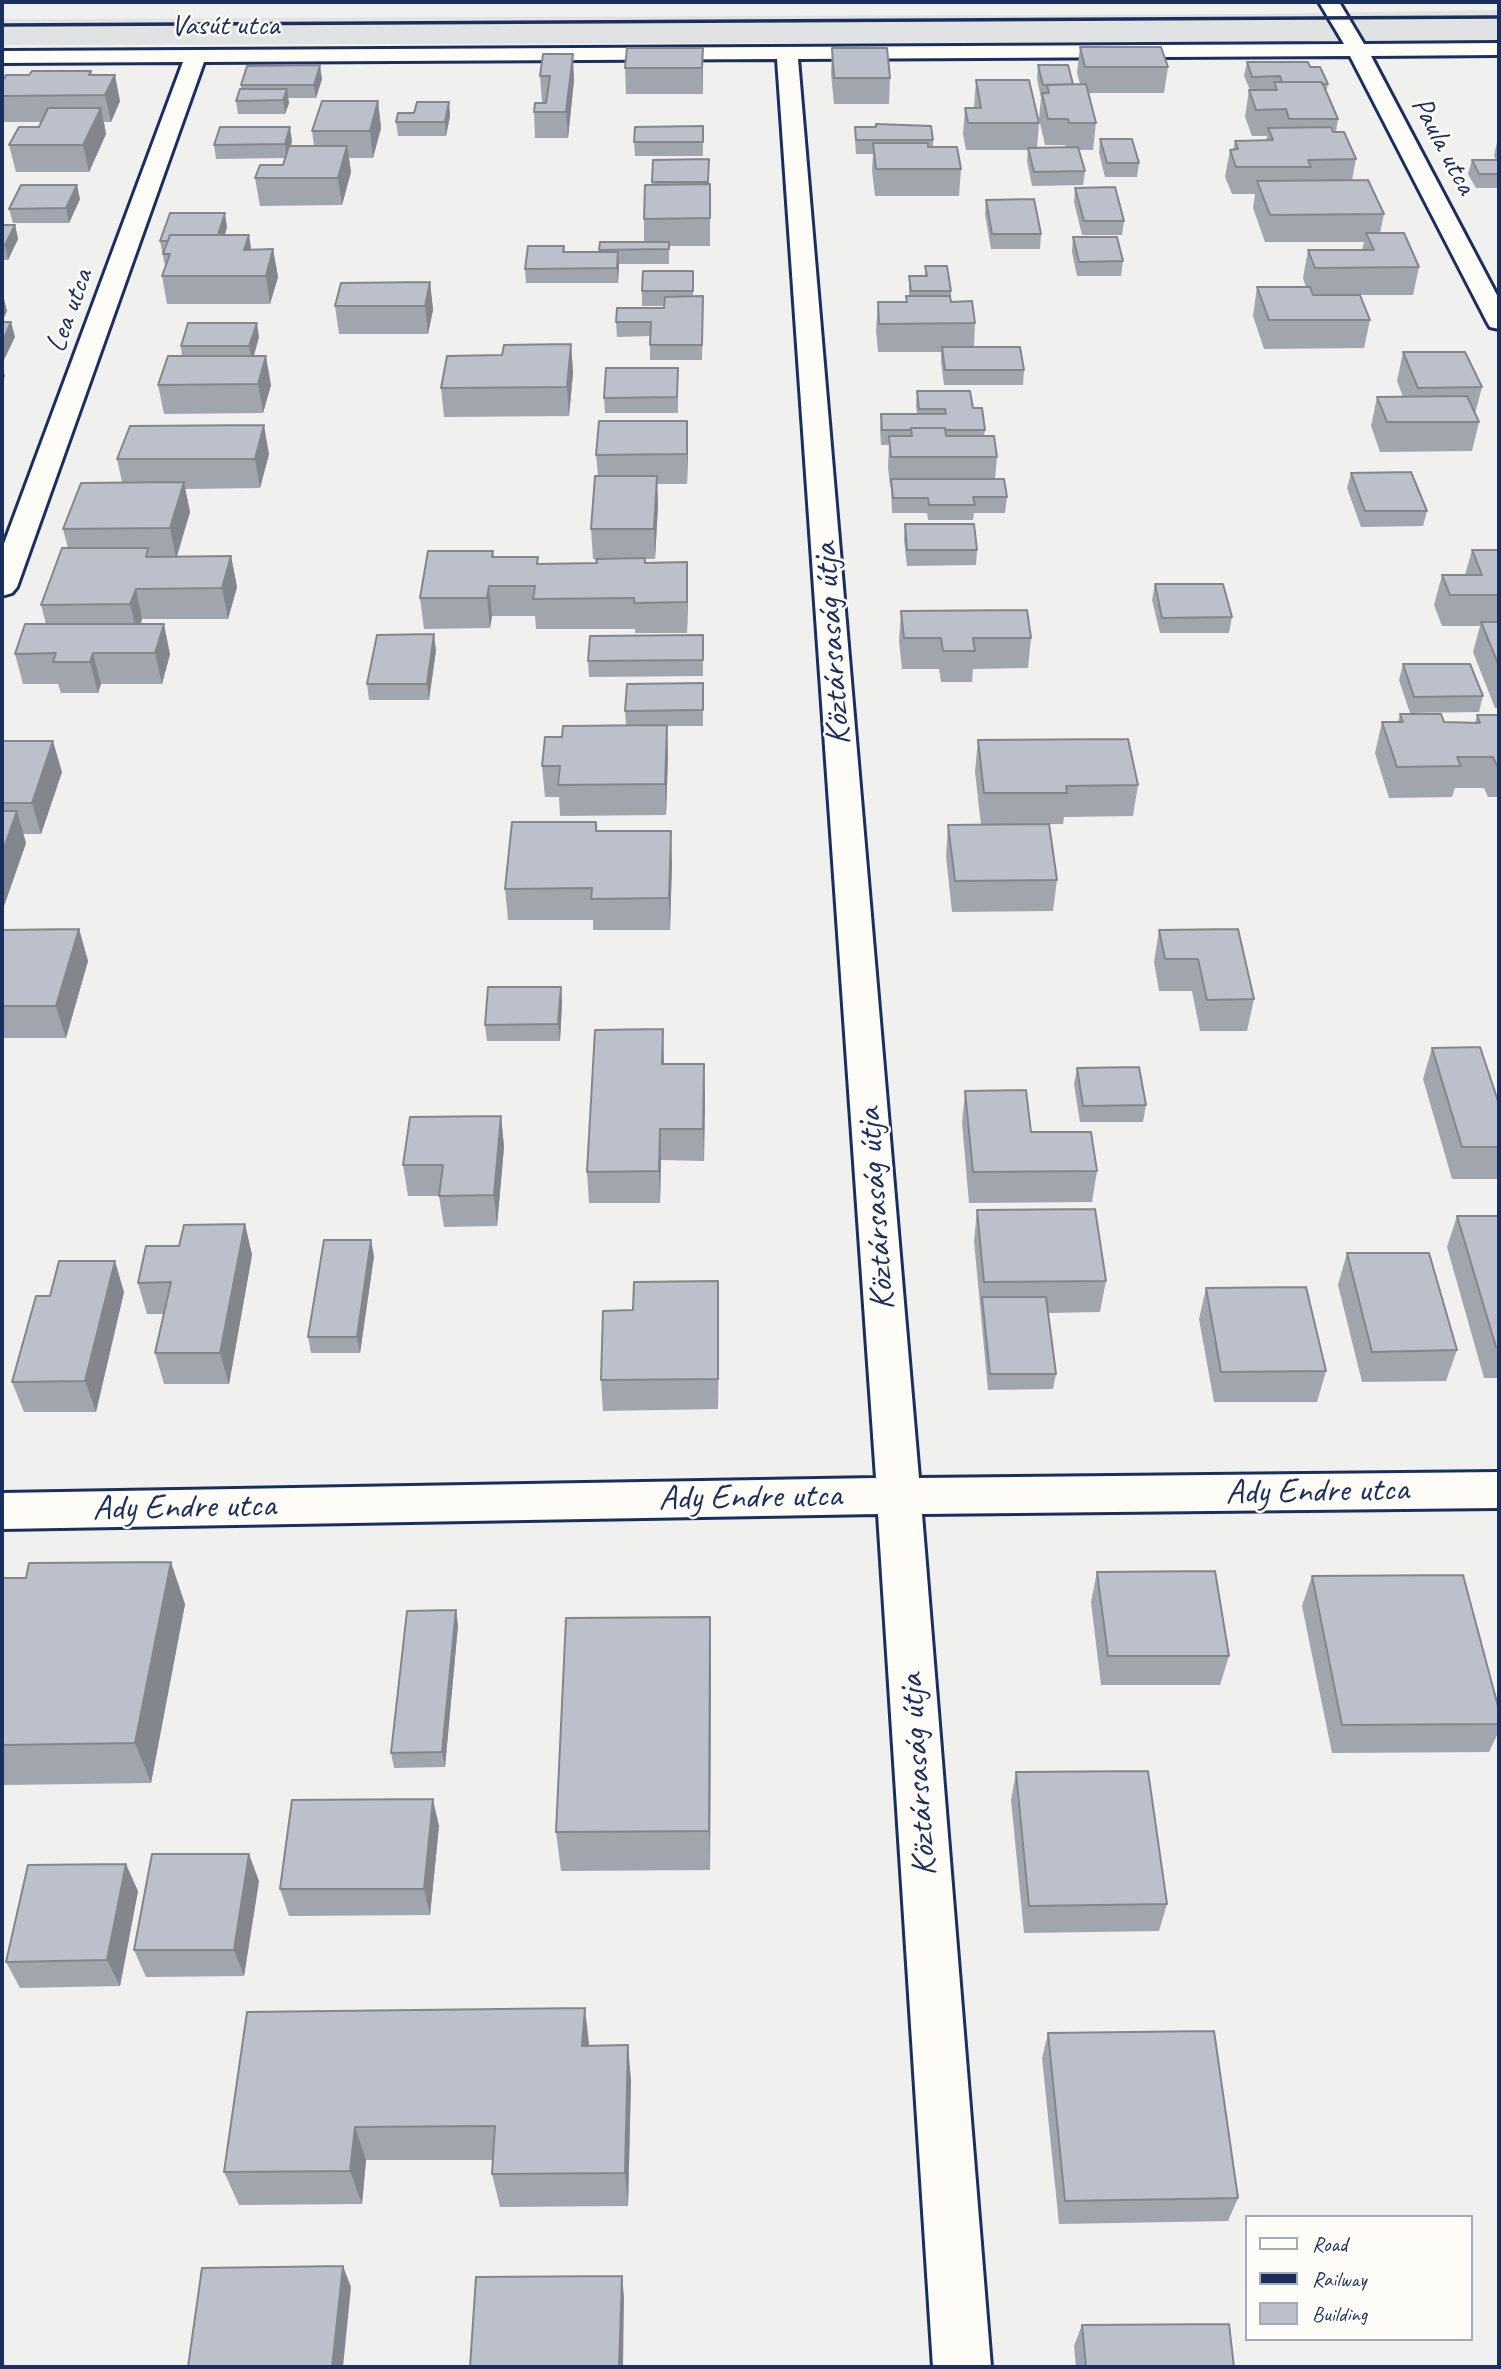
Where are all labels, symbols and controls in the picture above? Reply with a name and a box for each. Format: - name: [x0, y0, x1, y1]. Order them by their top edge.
- street label: Vasút utca: [171, 8, 279, 44]
- street label: Paula utca: [1402, 91, 1484, 201]
- street label: Lea utca: [38, 265, 102, 357]
- street label: Köztársaság útja: [805, 541, 861, 747]
- street label: Köztársaság útja: [849, 1106, 905, 1312]
- street label: Ady Endre utca: [1225, 1469, 1409, 1515]
- street label: Ady Endre utca: [658, 1475, 842, 1521]
- street label: Ady Endre utca: [92, 1485, 276, 1531]
- street label: Köztársaság útja: [891, 1672, 947, 1878]
- legend: [1246, 2215, 1473, 2341]
- text: Road: [1312, 2231, 1347, 2257]
- text: Railway: [1312, 2266, 1366, 2292]
- text: Building: [1312, 2301, 1367, 2327]

